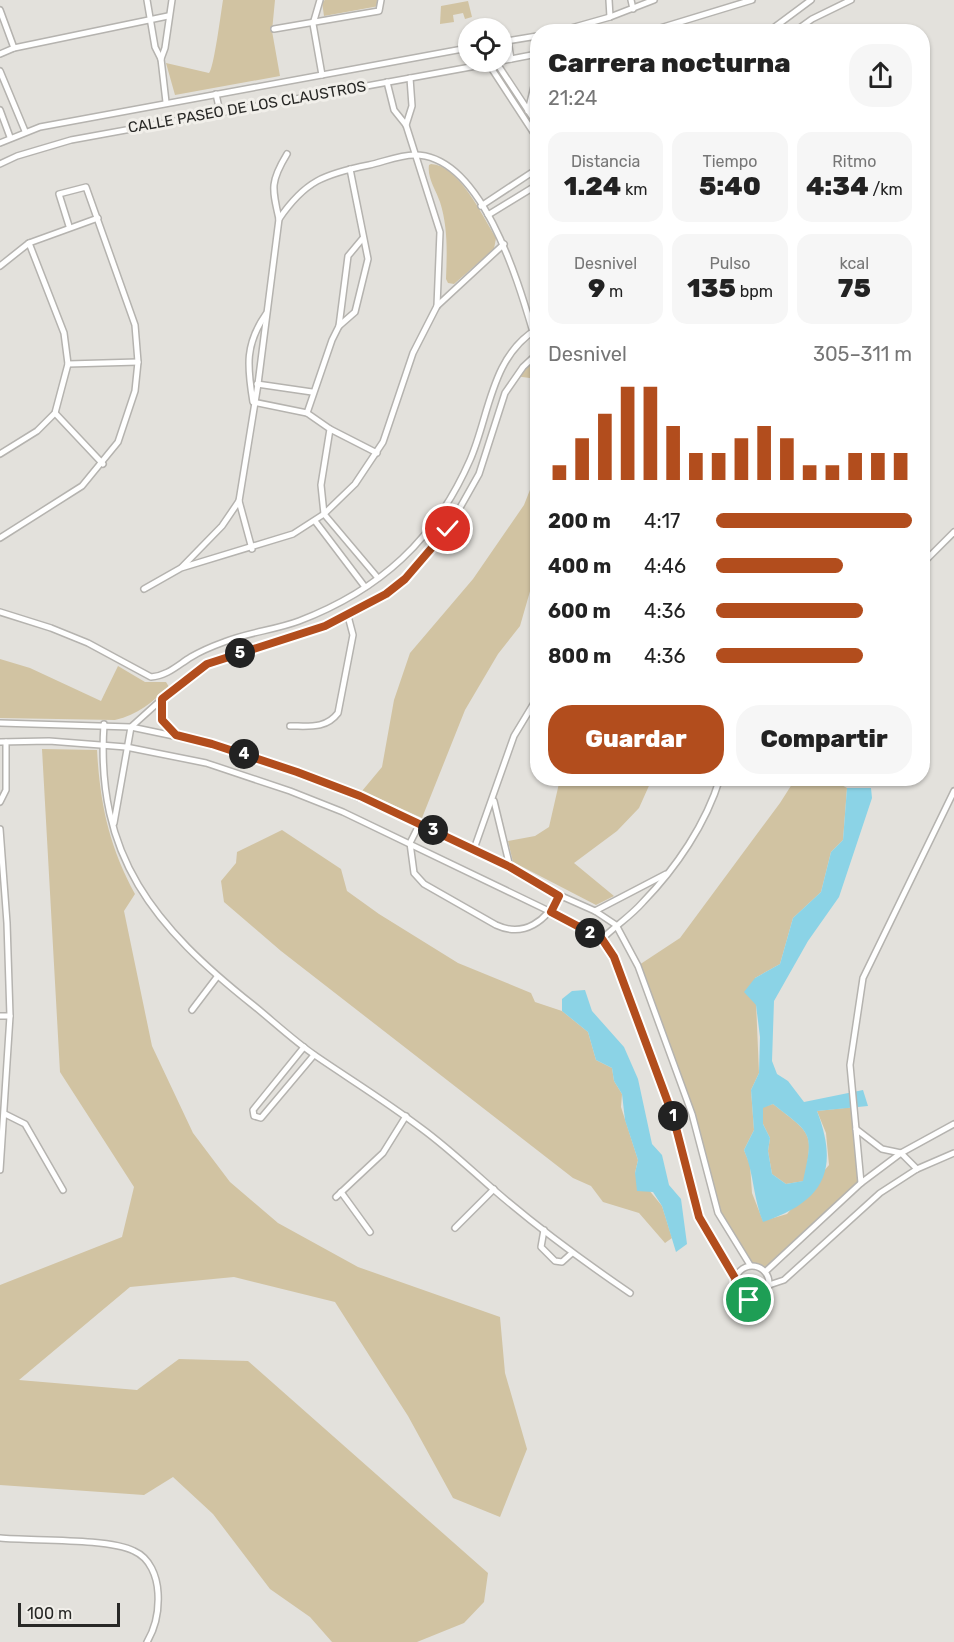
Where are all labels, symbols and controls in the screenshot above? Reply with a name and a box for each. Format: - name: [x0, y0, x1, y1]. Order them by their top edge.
- map controls: [458, 18, 512, 72]
- button: locate: [458, 18, 512, 72]
- button: share: [849, 44, 912, 107]
- text: Carrera nocturna: [548, 47, 791, 79]
- street label: CALLE PASEO DE LOS CLAUSTROS: [127, 77, 367, 137]
- text: 21:24: [548, 86, 597, 110]
- text: Distancia: [571, 152, 640, 171]
- text: Tiempo: [702, 152, 757, 171]
- text: Ritmo: [832, 152, 876, 171]
- text: 1.24: [564, 171, 621, 202]
- text: 5:40: [699, 171, 761, 202]
- text: 4:34: [806, 171, 869, 202]
- text: km: [621, 180, 648, 199]
- text: /km: [869, 180, 903, 199]
- text: Desnivel: [574, 254, 637, 273]
- text: Pulso: [709, 254, 751, 273]
- text: kcal: [840, 254, 869, 273]
- text: 9: [588, 273, 605, 304]
- text: 135: [687, 273, 736, 304]
- text: 75: [838, 273, 871, 304]
- text: m: [605, 282, 623, 301]
- text: bpm: [736, 282, 773, 301]
- text: Desnivel: [548, 342, 627, 366]
- text: 305–311 m: [813, 342, 912, 366]
- pin: [422, 503, 473, 554]
- text: 200 m: [548, 509, 611, 533]
- text: 4:17: [644, 509, 680, 533]
- icon: check: [431, 512, 464, 545]
- text: 400 m: [548, 554, 611, 578]
- text: 4:46: [644, 554, 686, 578]
- text: 600 m: [548, 599, 611, 623]
- text: 4:36: [644, 599, 686, 623]
- pin: 5: [225, 638, 255, 668]
- text: 5: [235, 643, 245, 662]
- text: 800 m: [548, 644, 611, 668]
- text: 4:36: [644, 644, 686, 668]
- button: Guardar: [548, 705, 724, 774]
- button: Compartir: [736, 705, 912, 774]
- pin: 4: [229, 739, 259, 769]
- text: 4: [239, 744, 249, 763]
- pin: 3: [418, 815, 448, 845]
- text: 3: [428, 820, 438, 839]
- pin: 2: [575, 918, 605, 948]
- text: 2: [585, 923, 595, 942]
- pin: 1: [658, 1101, 688, 1131]
- text: 1: [669, 1106, 677, 1125]
- pin: [723, 1274, 774, 1325]
- icon: arrive: [732, 1283, 765, 1316]
- scale bar: [18, 1600, 120, 1628]
- text: 100 m: [27, 1604, 72, 1623]

